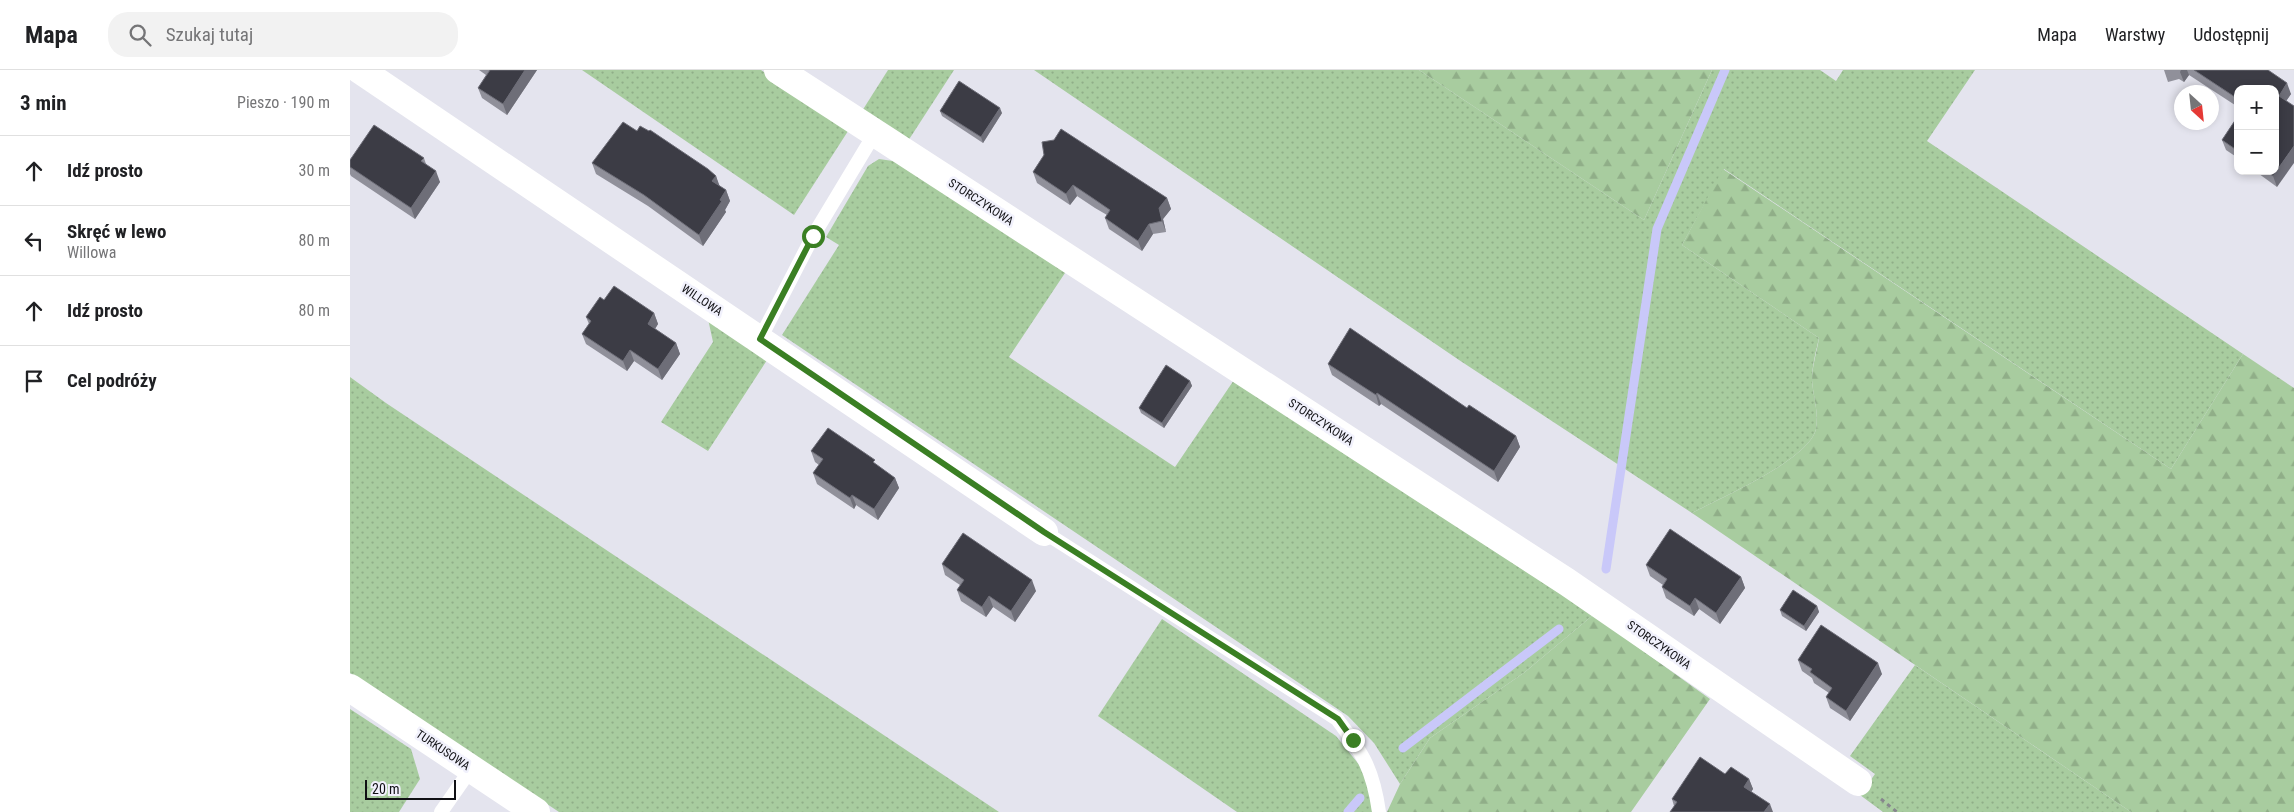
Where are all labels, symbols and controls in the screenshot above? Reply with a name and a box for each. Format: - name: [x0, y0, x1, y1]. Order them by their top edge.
- search box: [108, 12, 458, 57]
- text: Mapa: [25, 21, 78, 49]
- icon: search: [126, 21, 154, 49]
- text: Szukaj tutaj: [166, 23, 253, 46]
- text: Mapa: [2037, 24, 2077, 45]
- text: Warstwy: [2105, 24, 2165, 45]
- text: Udostępnij: [2193, 24, 2269, 45]
- north arrow: [2174, 85, 2219, 130]
- map controls: [2234, 85, 2279, 175]
- button: +: [2234, 85, 2279, 130]
- text: 3 min: [20, 91, 67, 115]
- text: Pieszo · 190 m: [237, 93, 330, 112]
- button: −: [2234, 130, 2279, 175]
- icon: ahead: [20, 157, 48, 185]
- text: Idź prosto: [67, 159, 143, 182]
- text: 30 m: [298, 161, 330, 180]
- street label: STORCZYKOWA: [946, 176, 1016, 228]
- text: Skręć w lewo: [67, 220, 166, 243]
- route start: [802, 225, 825, 248]
- icon: left: [20, 227, 48, 255]
- text: 80 m: [298, 231, 330, 250]
- text: Willowa: [67, 243, 116, 262]
- street label: WILLOWA: [679, 281, 725, 319]
- icon: ahead: [20, 297, 48, 325]
- text: Idź prosto: [67, 299, 143, 322]
- text: 80 m: [298, 301, 330, 320]
- icon: arrive: [20, 367, 48, 395]
- text: Cel podróży: [67, 369, 157, 392]
- street label: STORCZYKOWA: [1286, 396, 1356, 448]
- street label: STORCZYKOWA: [1624, 618, 1694, 672]
- street label: TURKUSOWA: [413, 727, 473, 773]
- route end: [1342, 729, 1365, 752]
- scale bar: [365, 777, 456, 800]
- text: 20 m: [372, 781, 400, 797]

